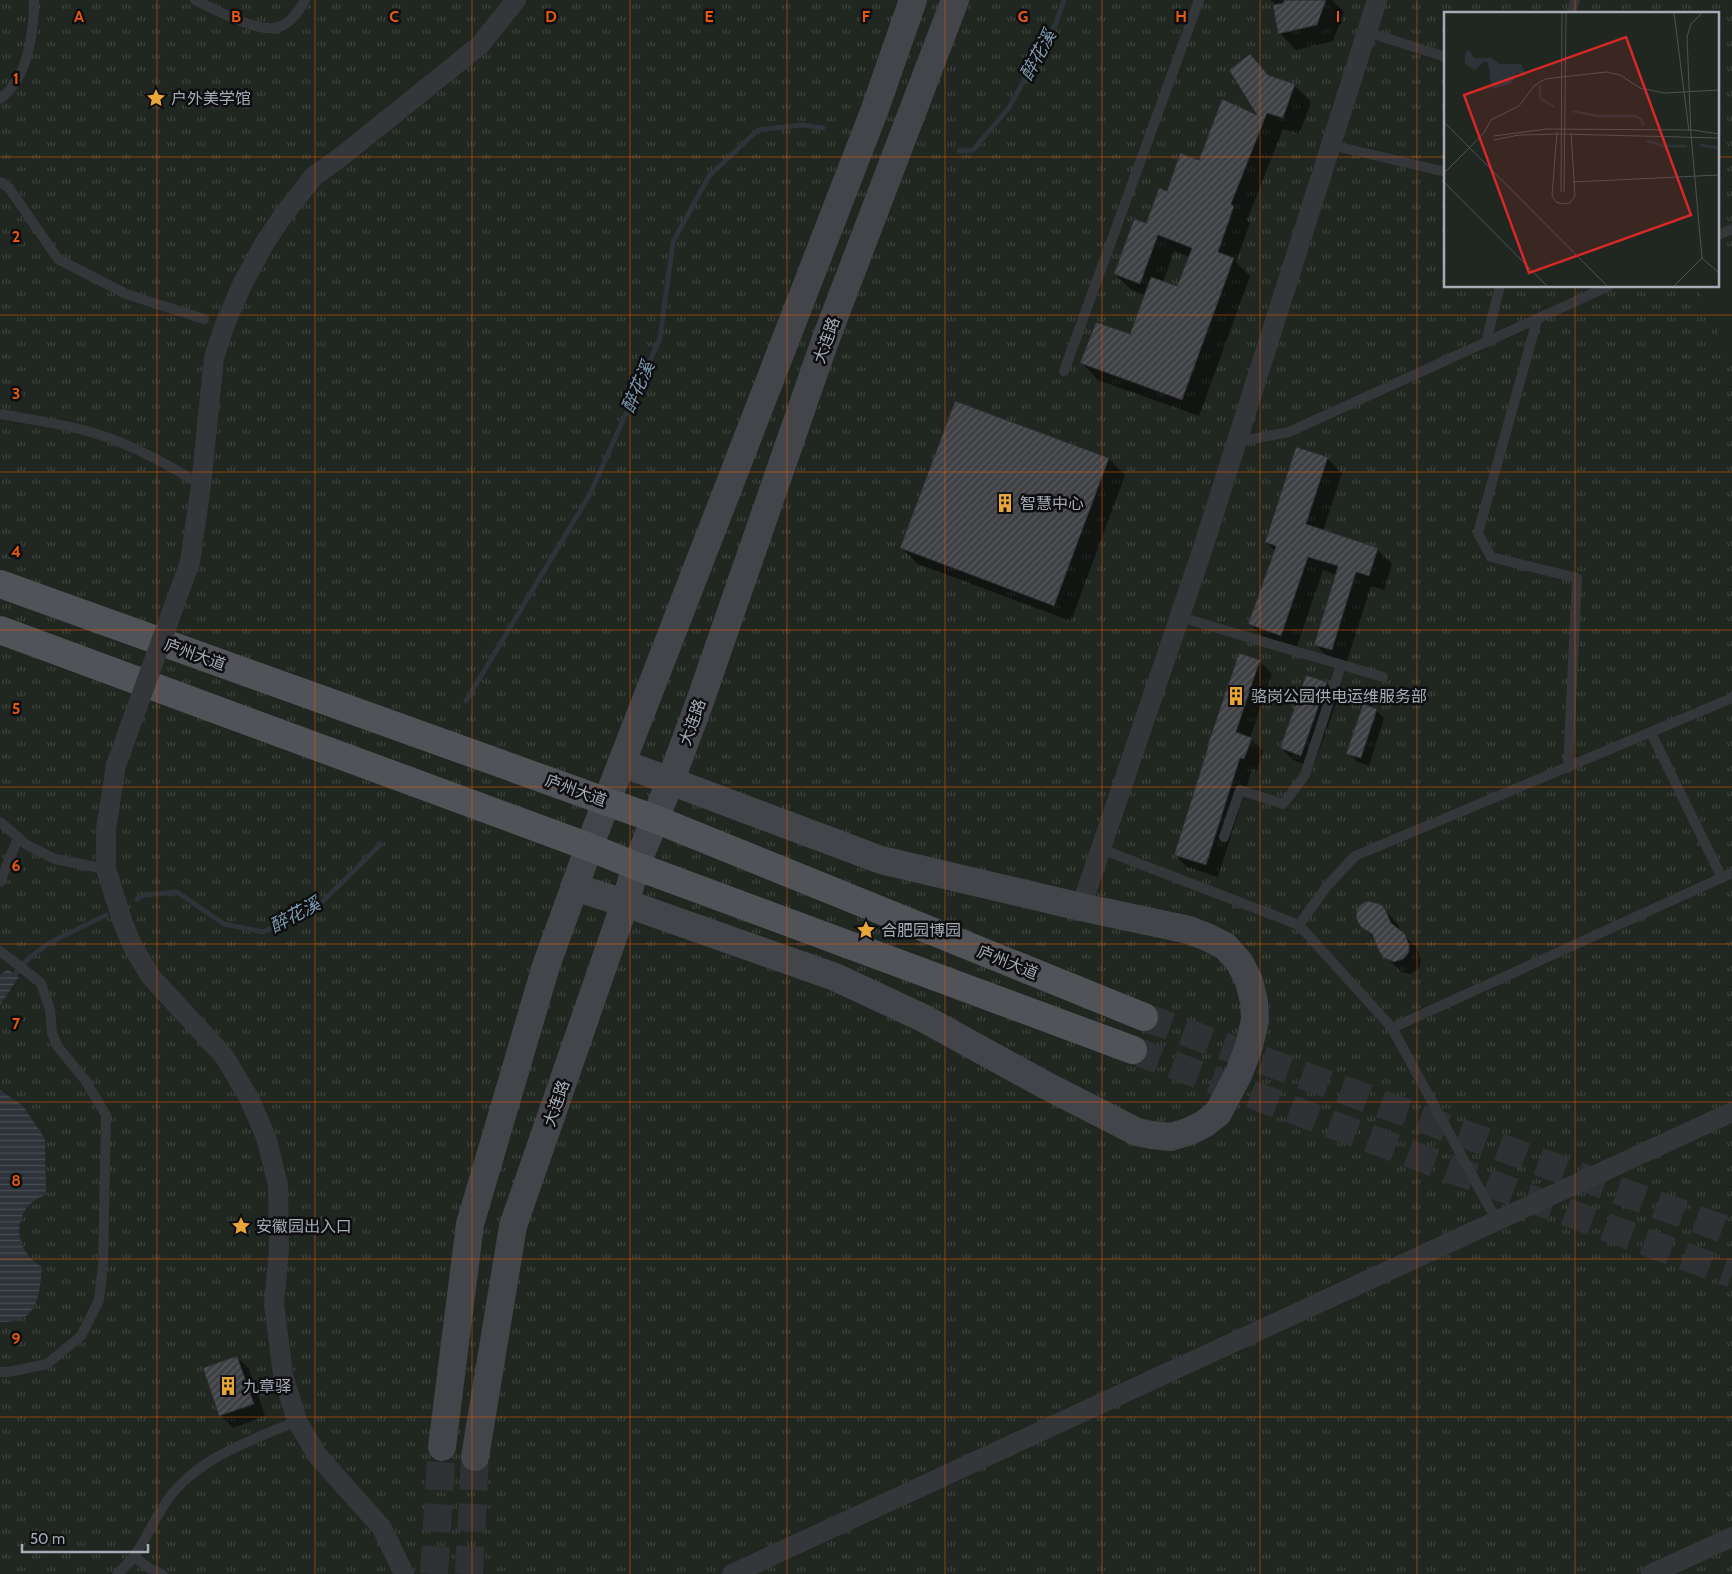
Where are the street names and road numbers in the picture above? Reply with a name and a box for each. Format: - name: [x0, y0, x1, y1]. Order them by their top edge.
- street label: 大连路: [809, 314, 844, 366]
- street label: 庐州大道: [162, 635, 228, 674]
- street label: 大连路: [675, 696, 710, 748]
- street label: 庐州大道: [543, 771, 609, 810]
- street label: 庐州大道: [975, 942, 1041, 983]
- street label: 大连路: [540, 1077, 573, 1129]

